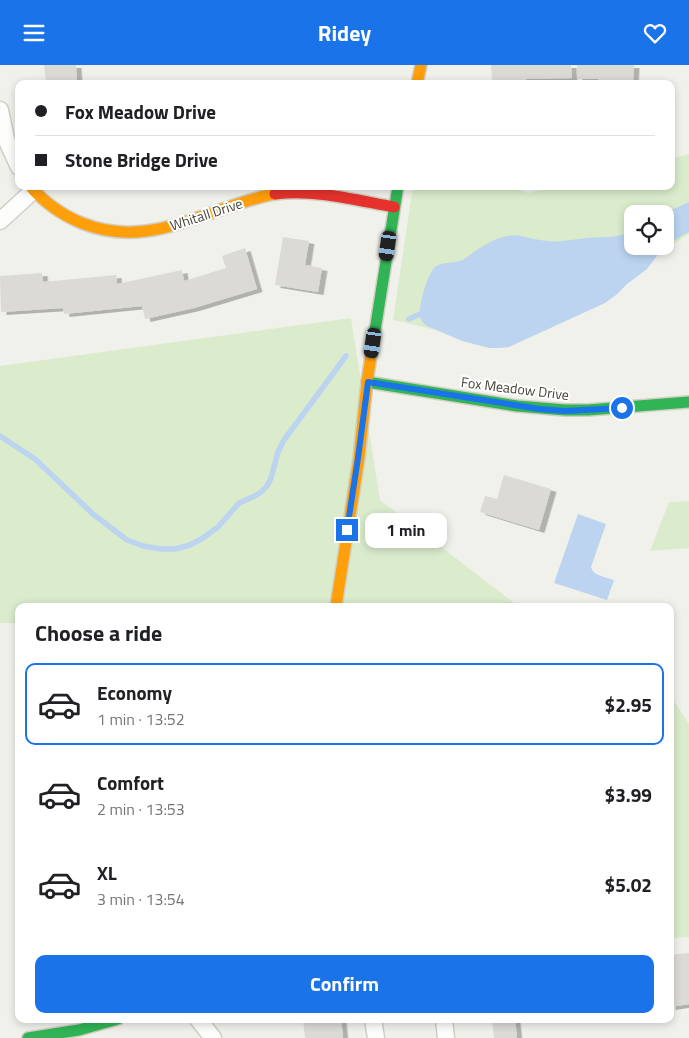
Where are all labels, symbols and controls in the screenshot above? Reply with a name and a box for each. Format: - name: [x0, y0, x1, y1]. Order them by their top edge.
- text: Ridey: [318, 16, 371, 50]
- icon: menu: [20, 19, 48, 47]
- icon: heart: [641, 19, 669, 47]
- text: Fox Meadow Drive: [65, 97, 216, 126]
- text: Stone Bridge Drive: [65, 145, 218, 174]
- street label: Whitall Drive: [167, 192, 245, 236]
- map controls: [624, 205, 674, 255]
- button: locate: [624, 205, 674, 255]
- car: [378, 230, 397, 262]
- car: [363, 327, 382, 359]
- street label: Fox Meadow Drive: [460, 371, 570, 405]
- route start: [611, 397, 633, 419]
- callout: 1 min: [364, 513, 447, 547]
- text: 1 min: [387, 518, 425, 542]
- route end: [336, 519, 358, 541]
- text: Choose a ride: [35, 616, 162, 650]
- text: Economy: [97, 678, 172, 707]
- icon: car: [37, 682, 82, 727]
- text: $2.95: [605, 690, 652, 719]
- text: 1 min · 13:52: [97, 707, 185, 731]
- text: Comfort: [97, 768, 164, 797]
- icon: car: [37, 772, 82, 817]
- text: $3.99: [605, 780, 652, 809]
- text: 2 min · 13:53: [97, 797, 185, 821]
- text: XL: [97, 858, 117, 887]
- icon: car: [37, 862, 82, 907]
- text: $5.02: [605, 870, 652, 899]
- text: 3 min · 13:54: [97, 887, 185, 911]
- button: Confirm: [35, 955, 654, 1013]

